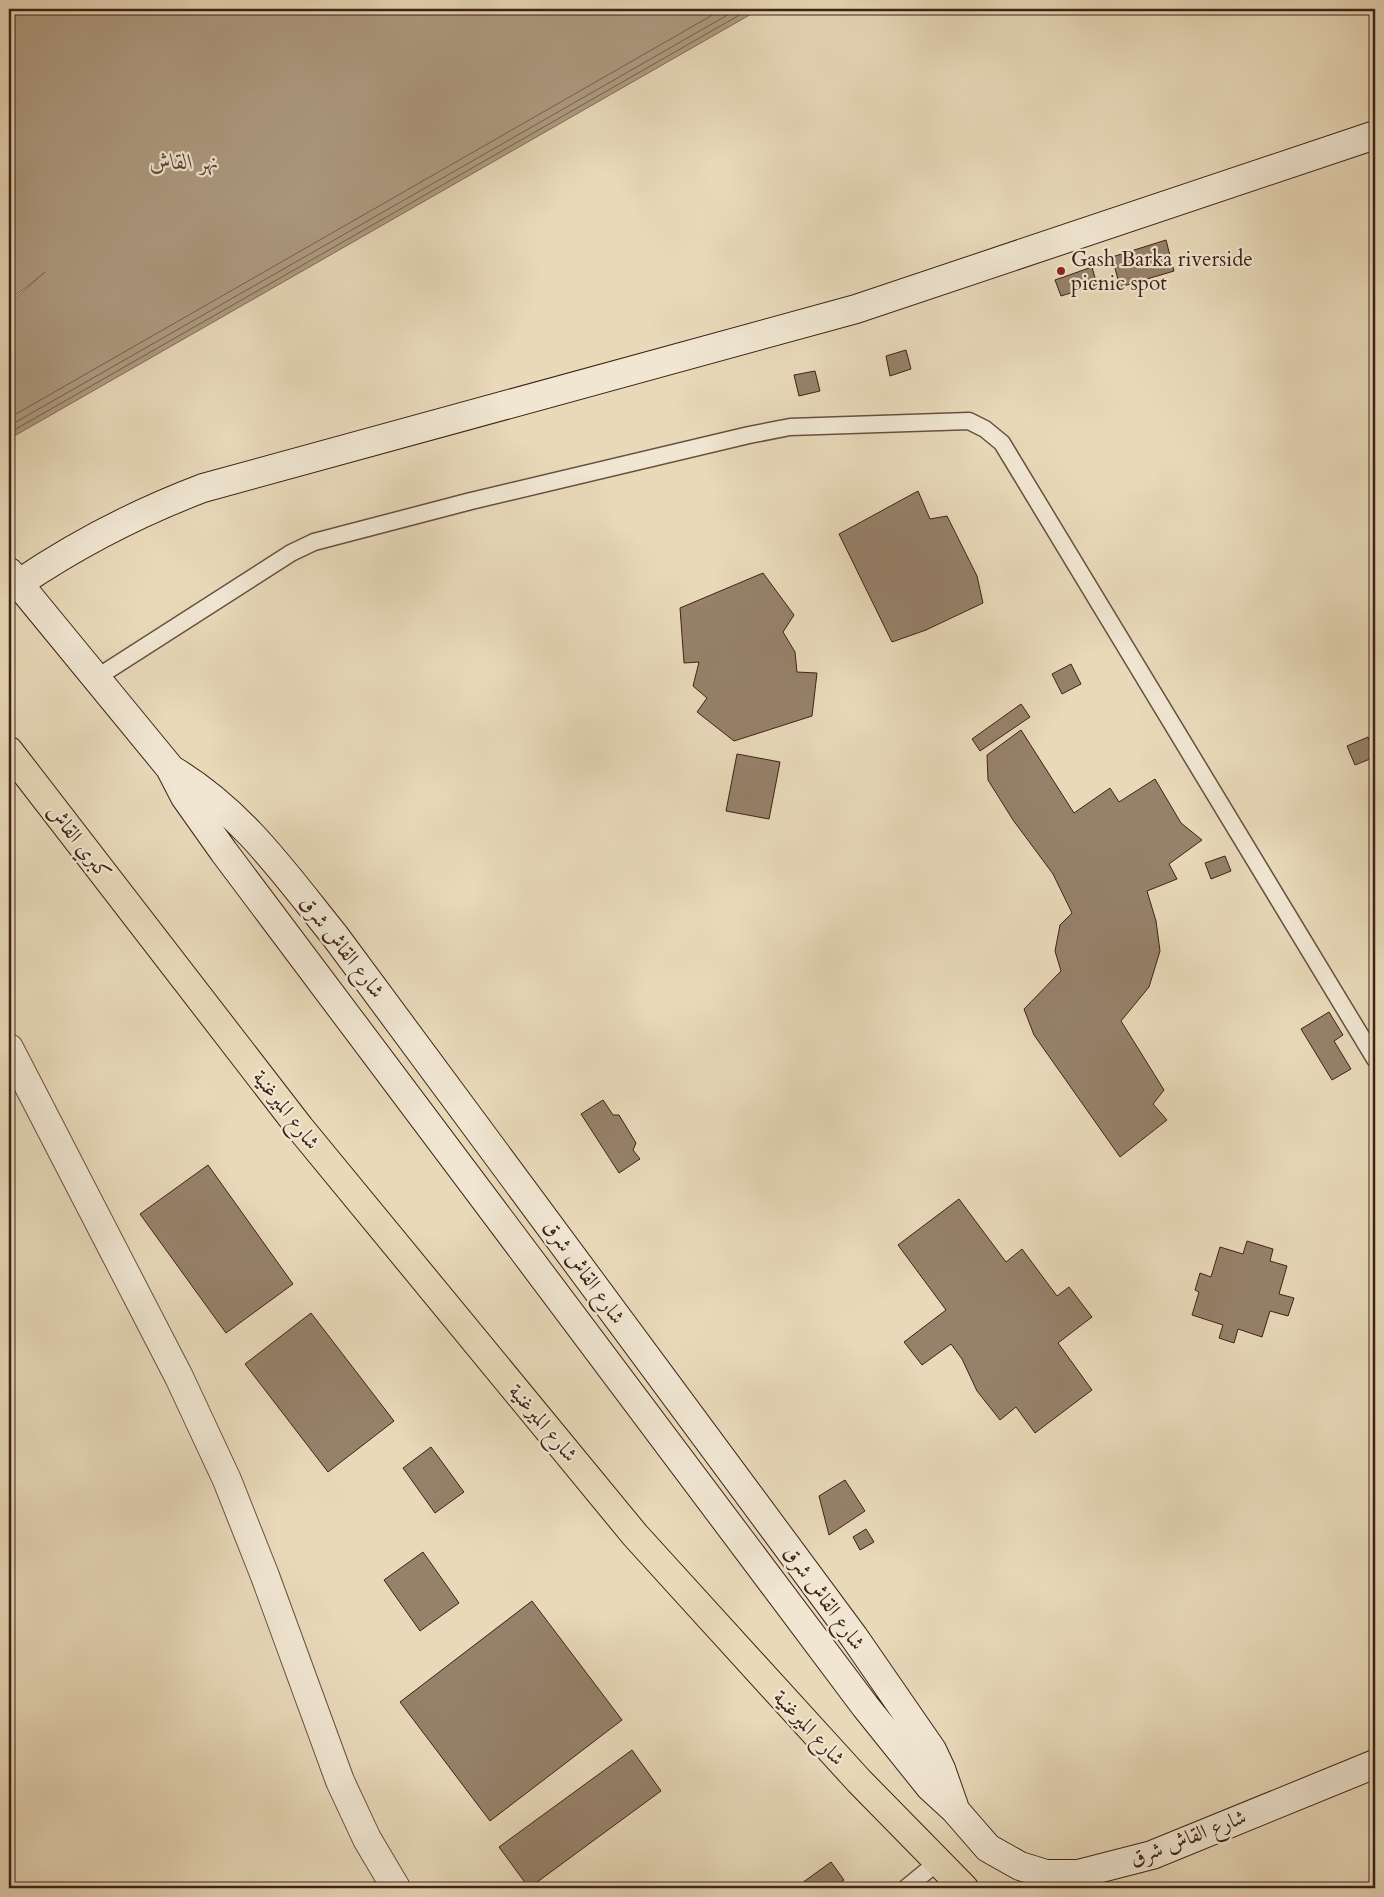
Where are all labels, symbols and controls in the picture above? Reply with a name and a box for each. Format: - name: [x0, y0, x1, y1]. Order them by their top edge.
- water label: نهر القاش: [149, 147, 219, 177]
- place label: Gash Barka riverside picnic spot: [1071, 245, 1253, 298]
- marker: Gash Barka riverside picnic spot: [1055, 265, 1067, 277]
- street label: كبري القاش: [39, 798, 118, 887]
- street label: شارع القاش شرق: [290, 890, 391, 1006]
- street label: شارع الميرغنية: [243, 1064, 326, 1158]
- street label: شارع القاش شرق: [534, 1214, 632, 1332]
- street label: شارع الميرغنية: [499, 1378, 584, 1470]
- street label: شارع القاش شرق: [774, 1540, 872, 1658]
- street label: شارع الميرغنية: [764, 1684, 852, 1774]
- street label: شارع القاش شرق: [1125, 1802, 1252, 1876]

